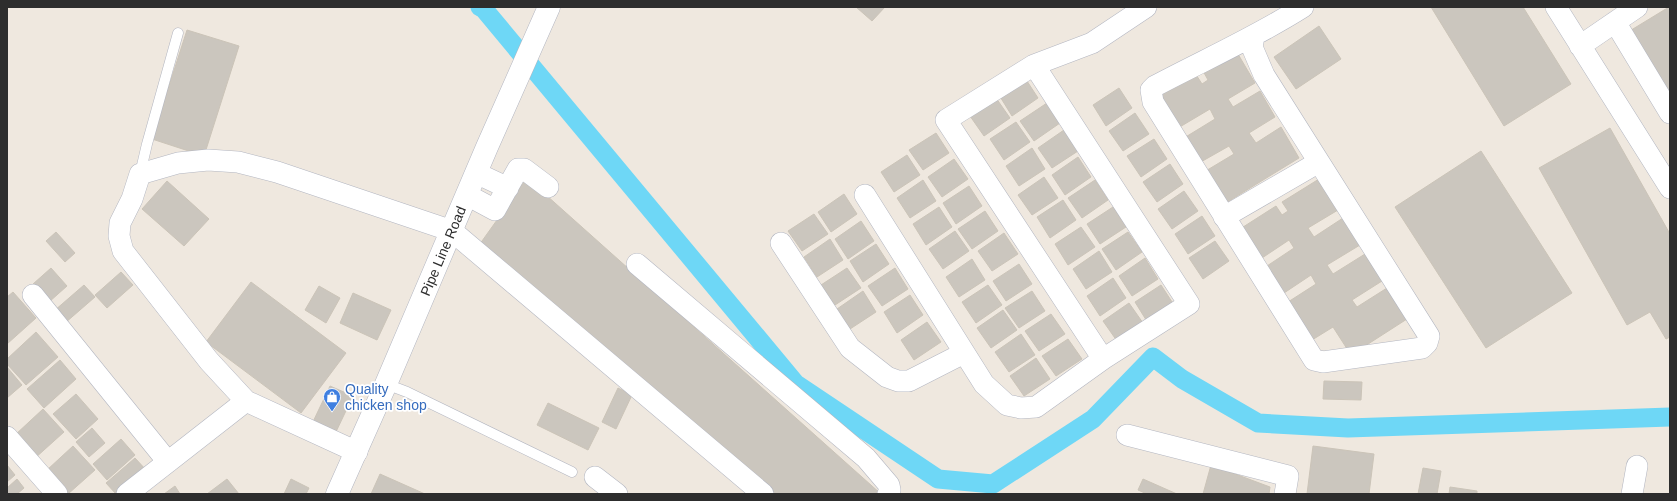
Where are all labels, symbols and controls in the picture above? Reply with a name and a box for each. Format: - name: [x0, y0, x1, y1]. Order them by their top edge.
- street label: Pipe Line Road: [417, 204, 469, 298]
- place label: Quality chicken shop: [345, 381, 427, 413]
- shop icon: Quality chicken shop: [322, 387, 342, 412]

